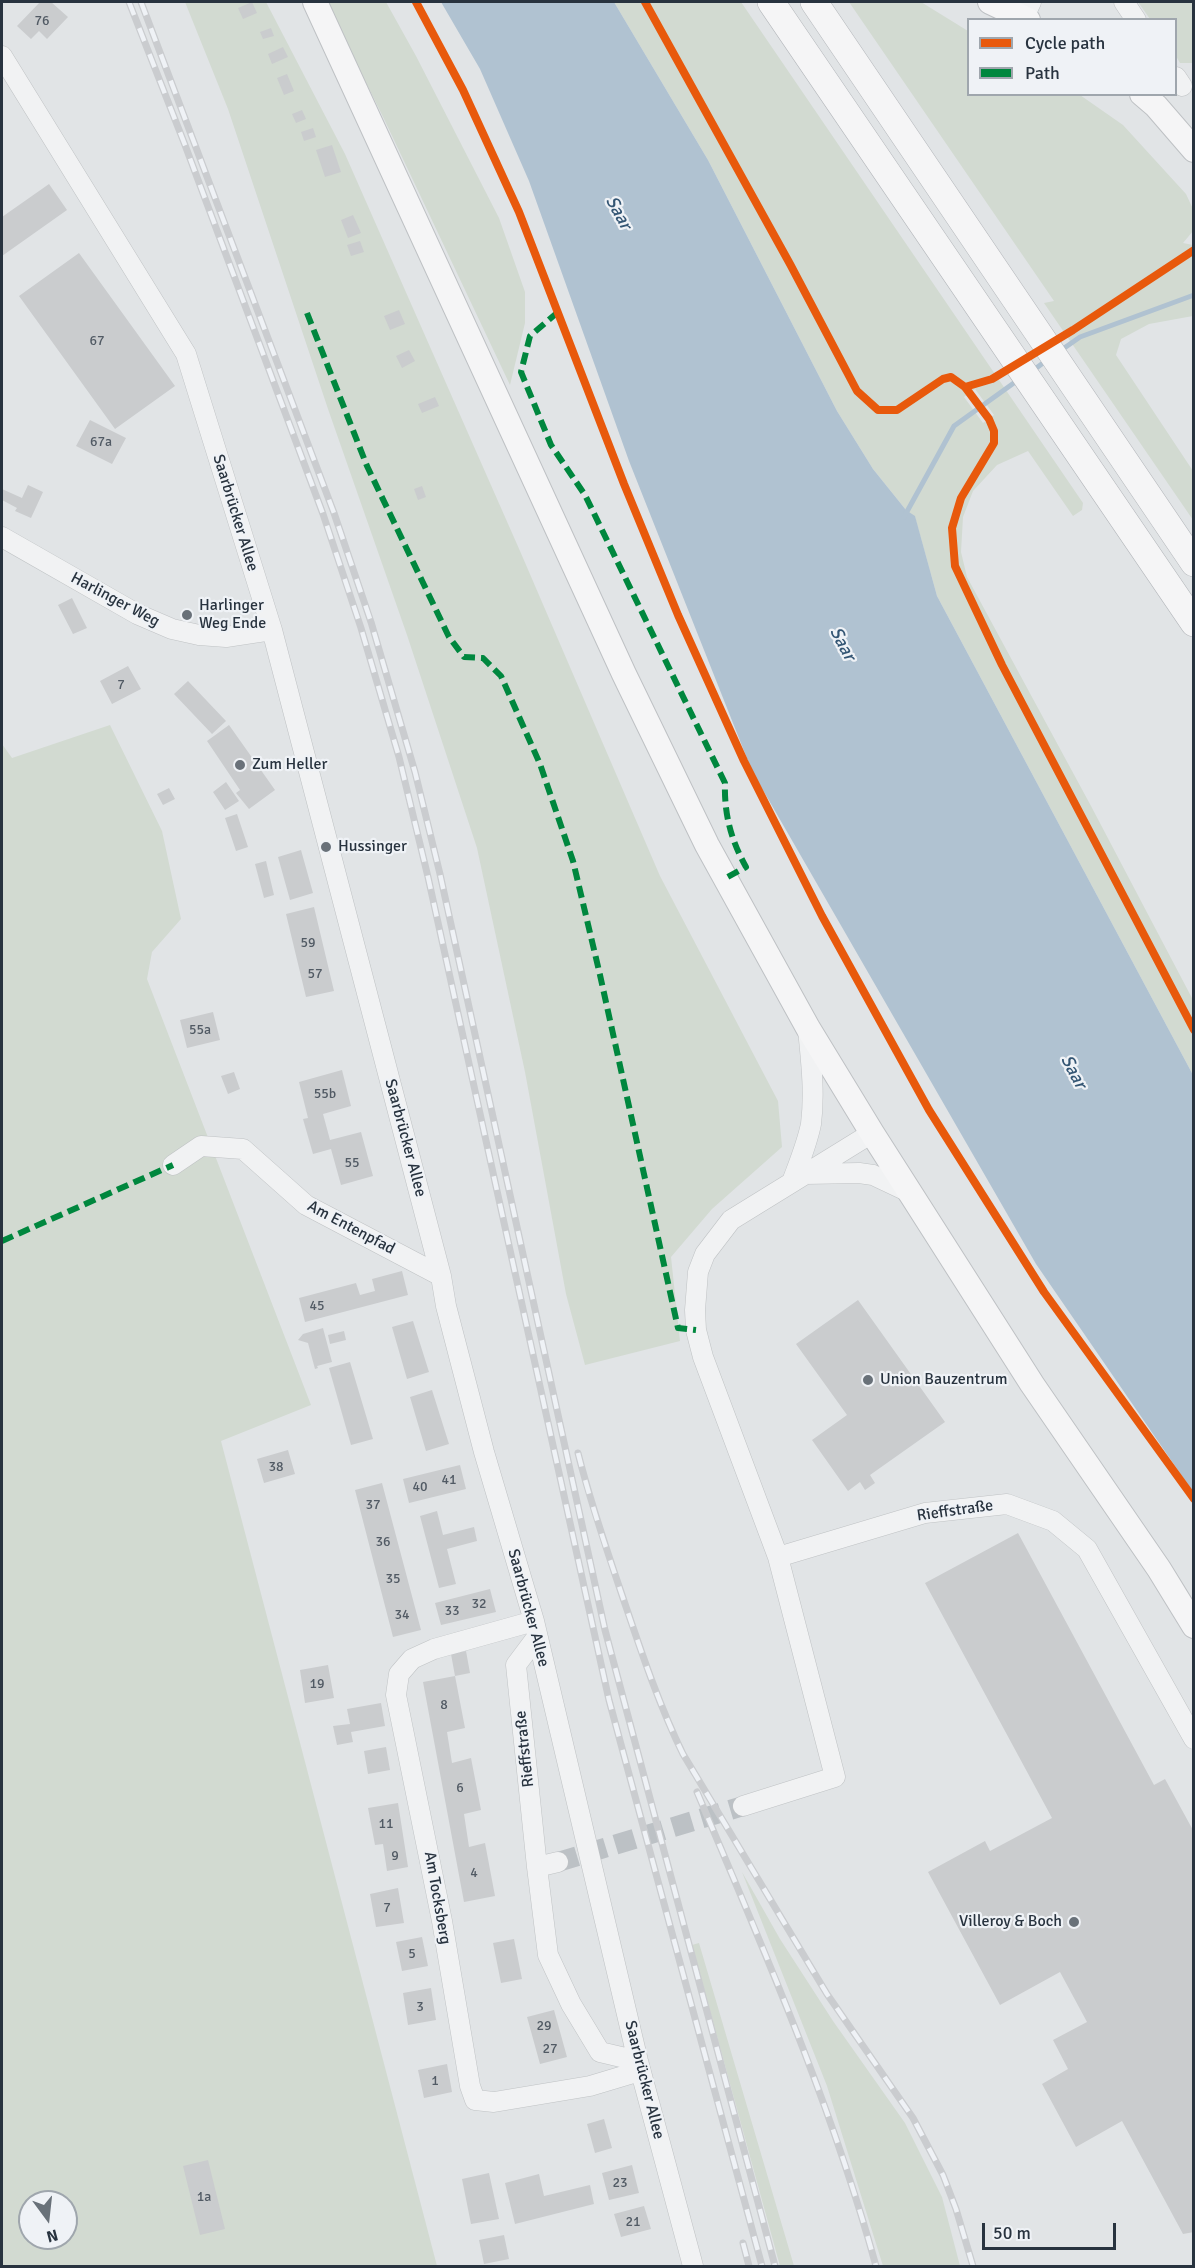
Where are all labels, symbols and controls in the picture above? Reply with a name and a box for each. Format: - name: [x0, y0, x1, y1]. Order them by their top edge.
- house number: 76: [34, 13, 50, 29]
- legend: [967, 18, 1177, 96]
- text: Cycle path: [1025, 32, 1105, 54]
- text: Path: [1025, 62, 1060, 84]
- water label: Saar: [600, 193, 636, 233]
- house number: 67: [89, 333, 105, 349]
- house number: 67a: [90, 434, 112, 450]
- street label: Saarbrücker Allee: [208, 452, 262, 574]
- street label: Harlinger Weg: [67, 569, 163, 631]
- place label: Harlinger Weg Ende: [199, 596, 266, 634]
- marker: Harlinger Weg Ende: [180, 608, 194, 622]
- water label: Saar: [824, 624, 860, 664]
- house number: 7: [117, 677, 125, 693]
- place label: Zum Heller: [252, 755, 327, 775]
- marker: Zum Heller: [233, 758, 247, 772]
- place label: Hussinger: [338, 837, 407, 857]
- marker: Hussinger: [319, 840, 333, 854]
- house number: 59: [300, 935, 316, 951]
- house number: 57: [307, 966, 323, 982]
- house number: 55a: [189, 1022, 211, 1038]
- water label: Saar: [1055, 1052, 1091, 1092]
- street label: Saarbrücker Allee: [380, 1077, 430, 1199]
- house number: 55b: [314, 1086, 336, 1102]
- house number: 55: [344, 1155, 360, 1171]
- street label: Am Entenpfad: [304, 1197, 398, 1259]
- house number: 45: [309, 1298, 325, 1314]
- place label: Union Bauzentrum: [880, 1370, 1008, 1390]
- marker: Union Bauzentrum: [861, 1373, 875, 1387]
- house number: 38: [268, 1459, 284, 1475]
- house number: 41: [441, 1472, 457, 1488]
- house number: 40: [412, 1479, 428, 1495]
- street label: Rieffstraße: [916, 1496, 994, 1526]
- house number: 37: [365, 1497, 381, 1513]
- house number: 36: [375, 1534, 391, 1550]
- street label: Saarbrücker Allee: [503, 1547, 553, 1669]
- house number: 35: [385, 1571, 401, 1587]
- house number: 32: [471, 1596, 487, 1612]
- house number: 33: [444, 1603, 460, 1619]
- house number: 34: [394, 1607, 410, 1623]
- house number: 19: [309, 1676, 325, 1692]
- house number: 8: [440, 1697, 448, 1713]
- street label: Rieffstraße: [511, 1710, 539, 1788]
- house number: 6: [456, 1780, 464, 1796]
- house number: 11: [378, 1816, 394, 1832]
- house number: 9: [391, 1848, 399, 1864]
- street label: Am Tocksberg: [419, 1850, 455, 1946]
- house number: 4: [470, 1865, 478, 1881]
- house number: 7: [383, 1900, 391, 1916]
- place label: Villeroy & Boch: [959, 1912, 1062, 1932]
- marker: Villeroy & Boch: [1067, 1915, 1081, 1929]
- house number: 5: [408, 1946, 416, 1962]
- house number: 3: [416, 1999, 424, 2015]
- house number: 29: [536, 2018, 552, 2034]
- street label: Saarbrücker Allee: [620, 2019, 668, 2141]
- house number: 27: [542, 2041, 558, 2057]
- house number: 1: [431, 2073, 439, 2089]
- house number: 23: [612, 2175, 628, 2191]
- house number: 1a: [197, 2189, 211, 2205]
- north arrow: [18, 2190, 78, 2250]
- scale bar: [985, 2211, 1118, 2249]
- house number: 21: [625, 2214, 641, 2230]
- text: 50 m: [993, 2222, 1031, 2244]
- text: N: [44, 2224, 60, 2247]

